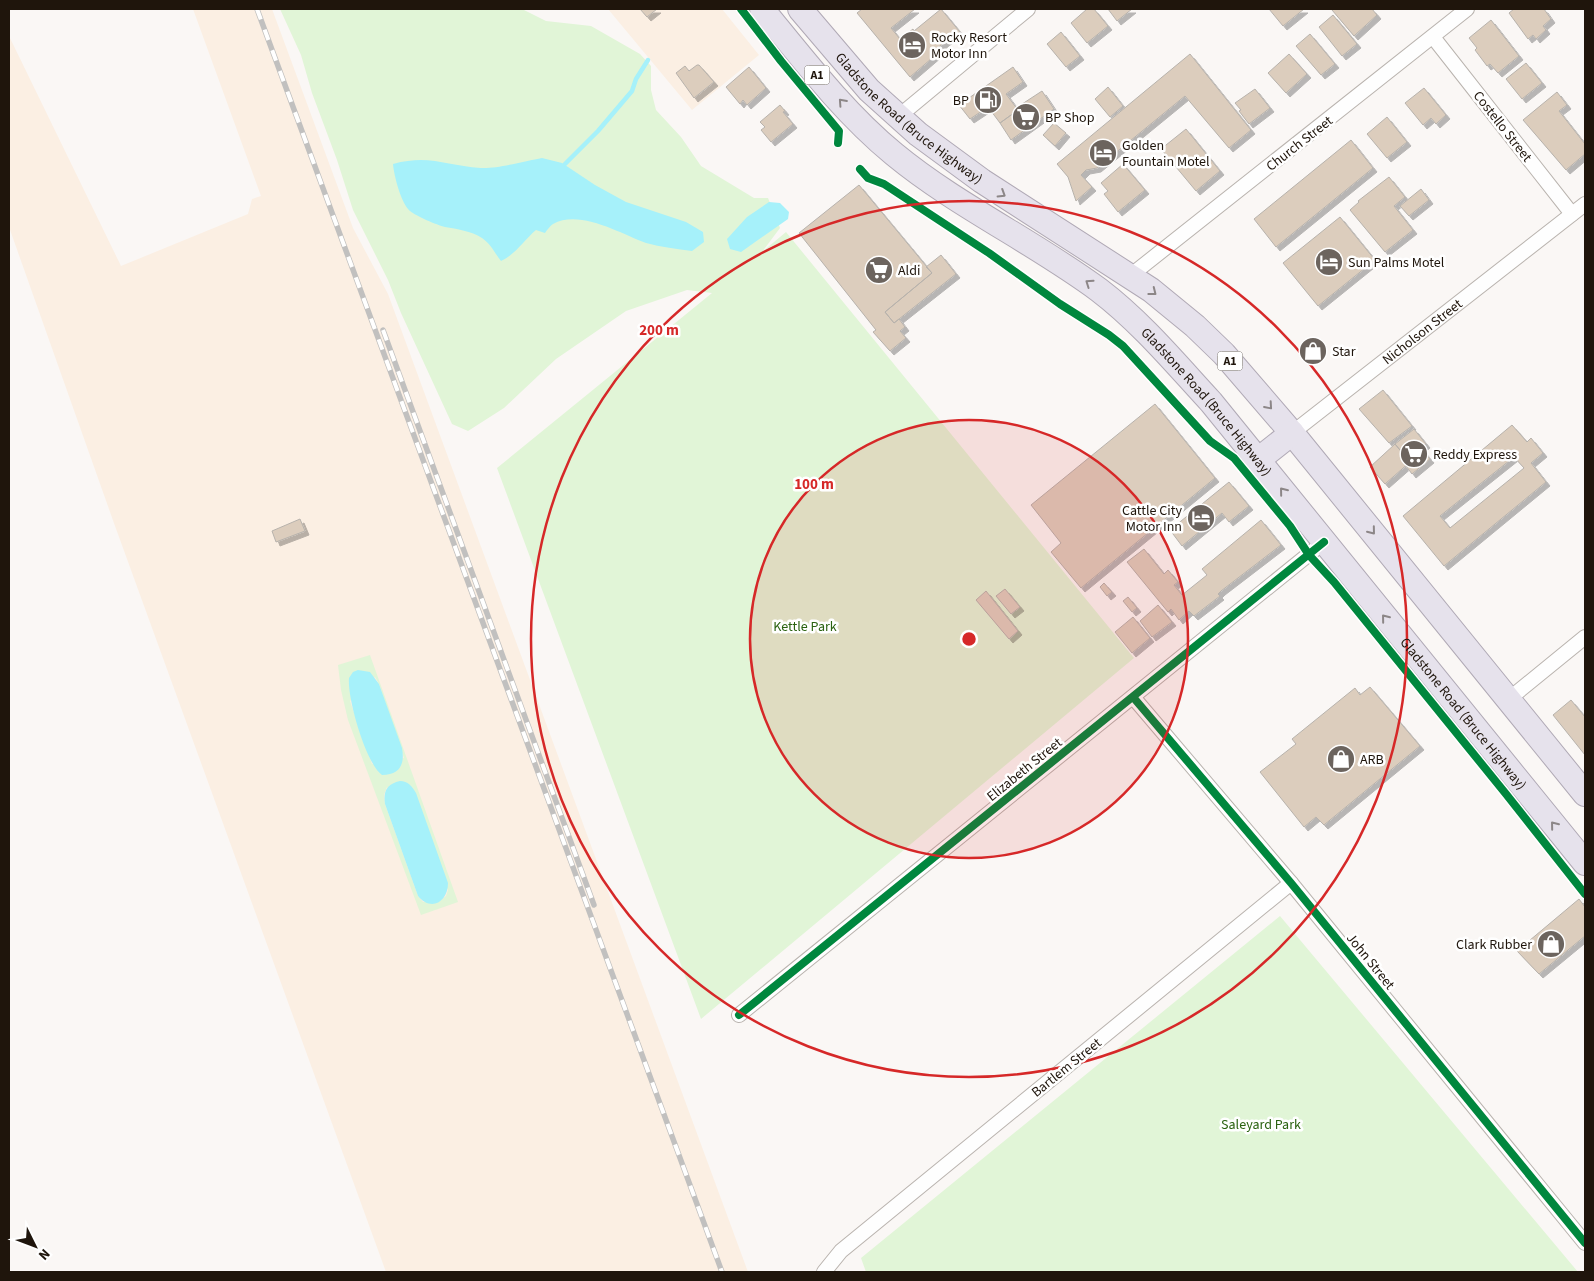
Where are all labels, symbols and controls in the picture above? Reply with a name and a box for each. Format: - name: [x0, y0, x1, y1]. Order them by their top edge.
- place label: Rocky Resort Motor Inn: [931, 28, 1007, 64]
- hotel icon: Rocky Resort Motor Inn: [897, 30, 927, 60]
- street label: Gladstone Road (Bruce Highway): [830, 48, 986, 189]
- road number: A1: [804, 66, 830, 84]
- fuel station icon: BP: [973, 85, 1003, 115]
- street label: Costello Street: [1468, 87, 1536, 167]
- place label: BP: [953, 91, 969, 111]
- one-way arrow: [839, 99, 848, 108]
- supermarket icon: BP Shop: [1011, 102, 1041, 132]
- place label: BP Shop: [1045, 108, 1095, 128]
- street label: Church Street: [1262, 111, 1337, 176]
- place label: Golden Fountain Motel: [1122, 136, 1210, 172]
- hotel icon: Golden Fountain Motel: [1088, 138, 1118, 168]
- one-way arrow: [997, 188, 1006, 198]
- hotel icon: Sun Palms Motel: [1314, 247, 1344, 277]
- place label: Sun Palms Motel: [1348, 253, 1445, 273]
- supermarket icon: Aldi: [864, 255, 894, 285]
- place label: Aldi: [898, 261, 920, 281]
- one-way arrow: [1086, 281, 1095, 289]
- one-way arrow: [1147, 287, 1156, 295]
- street label: Nicholson Street: [1378, 294, 1467, 370]
- text: 200 m: [639, 320, 679, 341]
- street label: Gladstone Road (Bruce Highway): [1136, 323, 1276, 481]
- shop icon: Star: [1298, 336, 1328, 366]
- place label: Star: [1332, 342, 1356, 362]
- road number: A1: [1218, 352, 1242, 371]
- one-way arrow: [1263, 400, 1271, 409]
- supermarket icon: Reddy Express: [1399, 439, 1429, 469]
- place label: Reddy Express: [1433, 445, 1517, 465]
- text: 100 m: [794, 474, 834, 495]
- one-way arrow: [1281, 488, 1289, 497]
- place label: Cattle City Motor Inn: [1122, 501, 1182, 537]
- hotel icon: Cattle City Motor Inn: [1186, 503, 1216, 533]
- one-way arrow: [1367, 525, 1375, 534]
- one-way arrow: [1382, 614, 1391, 623]
- park label: Kettle Park: [773, 617, 837, 637]
- centre of rings: [960, 630, 978, 648]
- street label: Gladstone Road (Bruce Highway): [1395, 633, 1531, 794]
- street label: Elizabeth Street: [983, 733, 1067, 806]
- shop icon: ARB: [1326, 744, 1356, 774]
- place label: ARB: [1360, 750, 1384, 770]
- one-way arrow: [1552, 822, 1560, 831]
- street label: John Street: [1341, 929, 1399, 994]
- shop icon: Clark Rubber: [1536, 929, 1566, 959]
- place label: Clark Rubber: [1456, 935, 1532, 955]
- street label: Bartlem Street: [1027, 1033, 1106, 1102]
- park label: Saleyard Park: [1221, 1115, 1301, 1135]
- north arrow: [10, 1221, 60, 1271]
- text: N: [33, 1244, 54, 1264]

